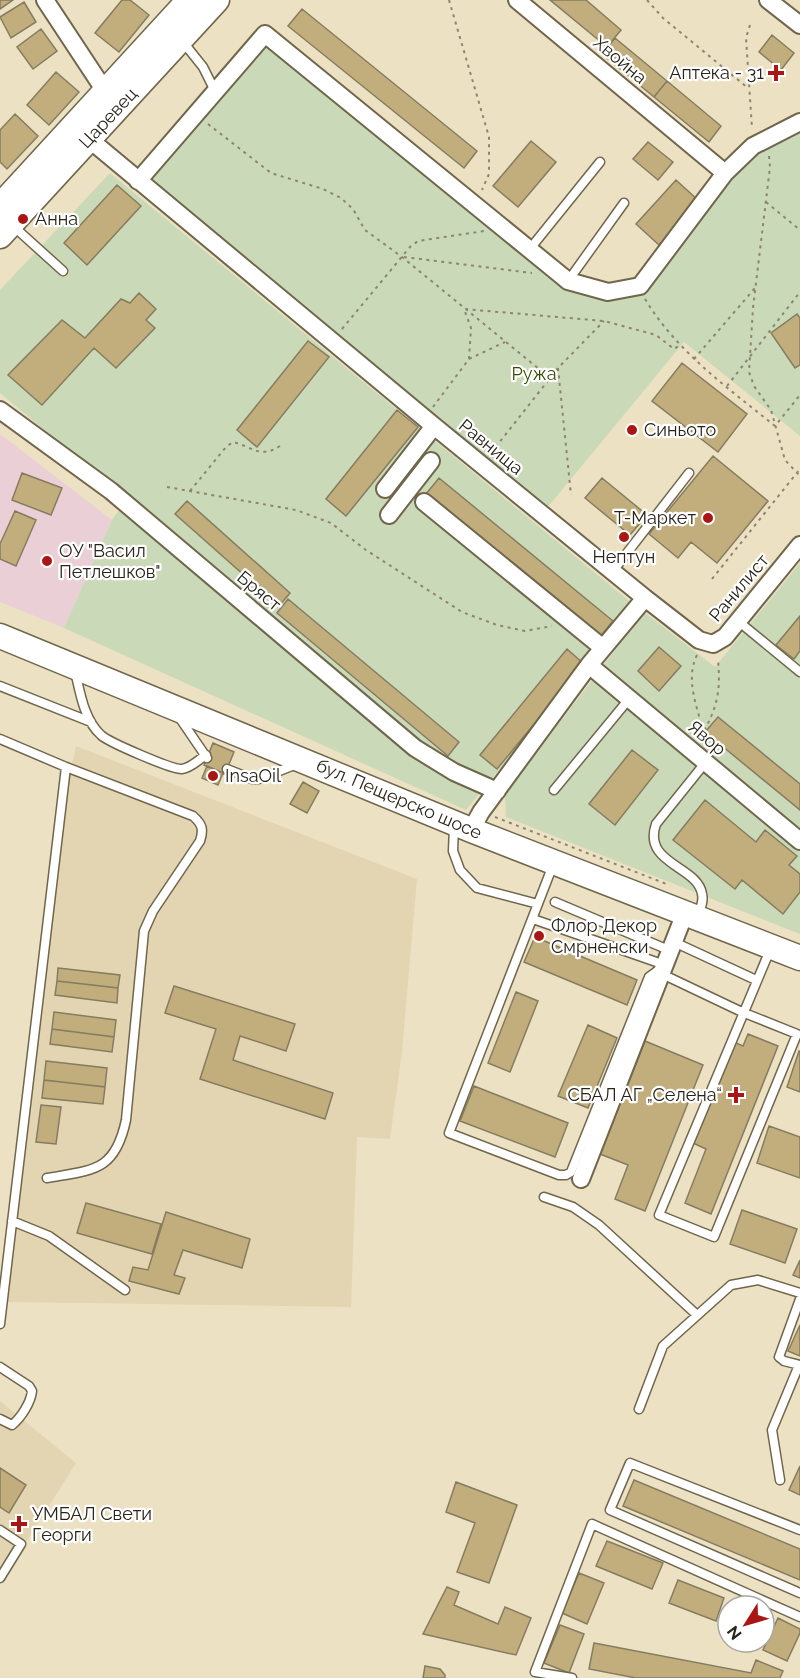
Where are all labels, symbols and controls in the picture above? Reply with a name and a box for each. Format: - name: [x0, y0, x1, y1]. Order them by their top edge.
- street label: Хвойна: [590, 31, 651, 88]
- place label: Аптека - 31: [669, 62, 764, 83]
- marker: Аптека - 31: [769, 66, 783, 80]
- street label: Царевец: [74, 83, 141, 152]
- place label: Анна: [35, 208, 78, 229]
- marker: Анна: [16, 212, 30, 226]
- park label: Ружа: [512, 363, 556, 384]
- street label: Равнища: [455, 414, 528, 479]
- place label: Синьото: [644, 419, 717, 440]
- marker: Синьото: [625, 423, 639, 437]
- place label: Т-Маркет: [614, 507, 696, 528]
- marker: Т-Маркет: [701, 511, 715, 525]
- marker: Нептун: [617, 530, 631, 544]
- place label: ОУ "Васил Петлешков": [59, 540, 161, 582]
- place label: Нептун: [593, 546, 655, 567]
- street label: Ранилист: [704, 549, 773, 626]
- marker: ОУ "Васил Петлешков": [40, 554, 54, 568]
- street label: Бряст: [233, 566, 286, 615]
- street label: Явор: [684, 716, 731, 759]
- street label: бул. Пещерско шосе: [313, 754, 486, 843]
- place label: InsaOil: [225, 765, 281, 786]
- marker: InsaOil: [206, 769, 220, 783]
- place label: Флор Декор Смрненски: [551, 915, 657, 957]
- marker: Флор Декор Смрненски: [532, 929, 546, 943]
- place label: СБАЛ АГ „Селена“: [567, 1084, 722, 1105]
- marker: СБАЛ АГ „Селена“: [727, 1086, 745, 1104]
- place label: УМБАЛ Свети Георги: [32, 1503, 152, 1545]
- marker: УМБАЛ Свети Георги: [10, 1515, 28, 1533]
- north arrow: [716, 1594, 776, 1654]
- text: N: [723, 1622, 746, 1643]

